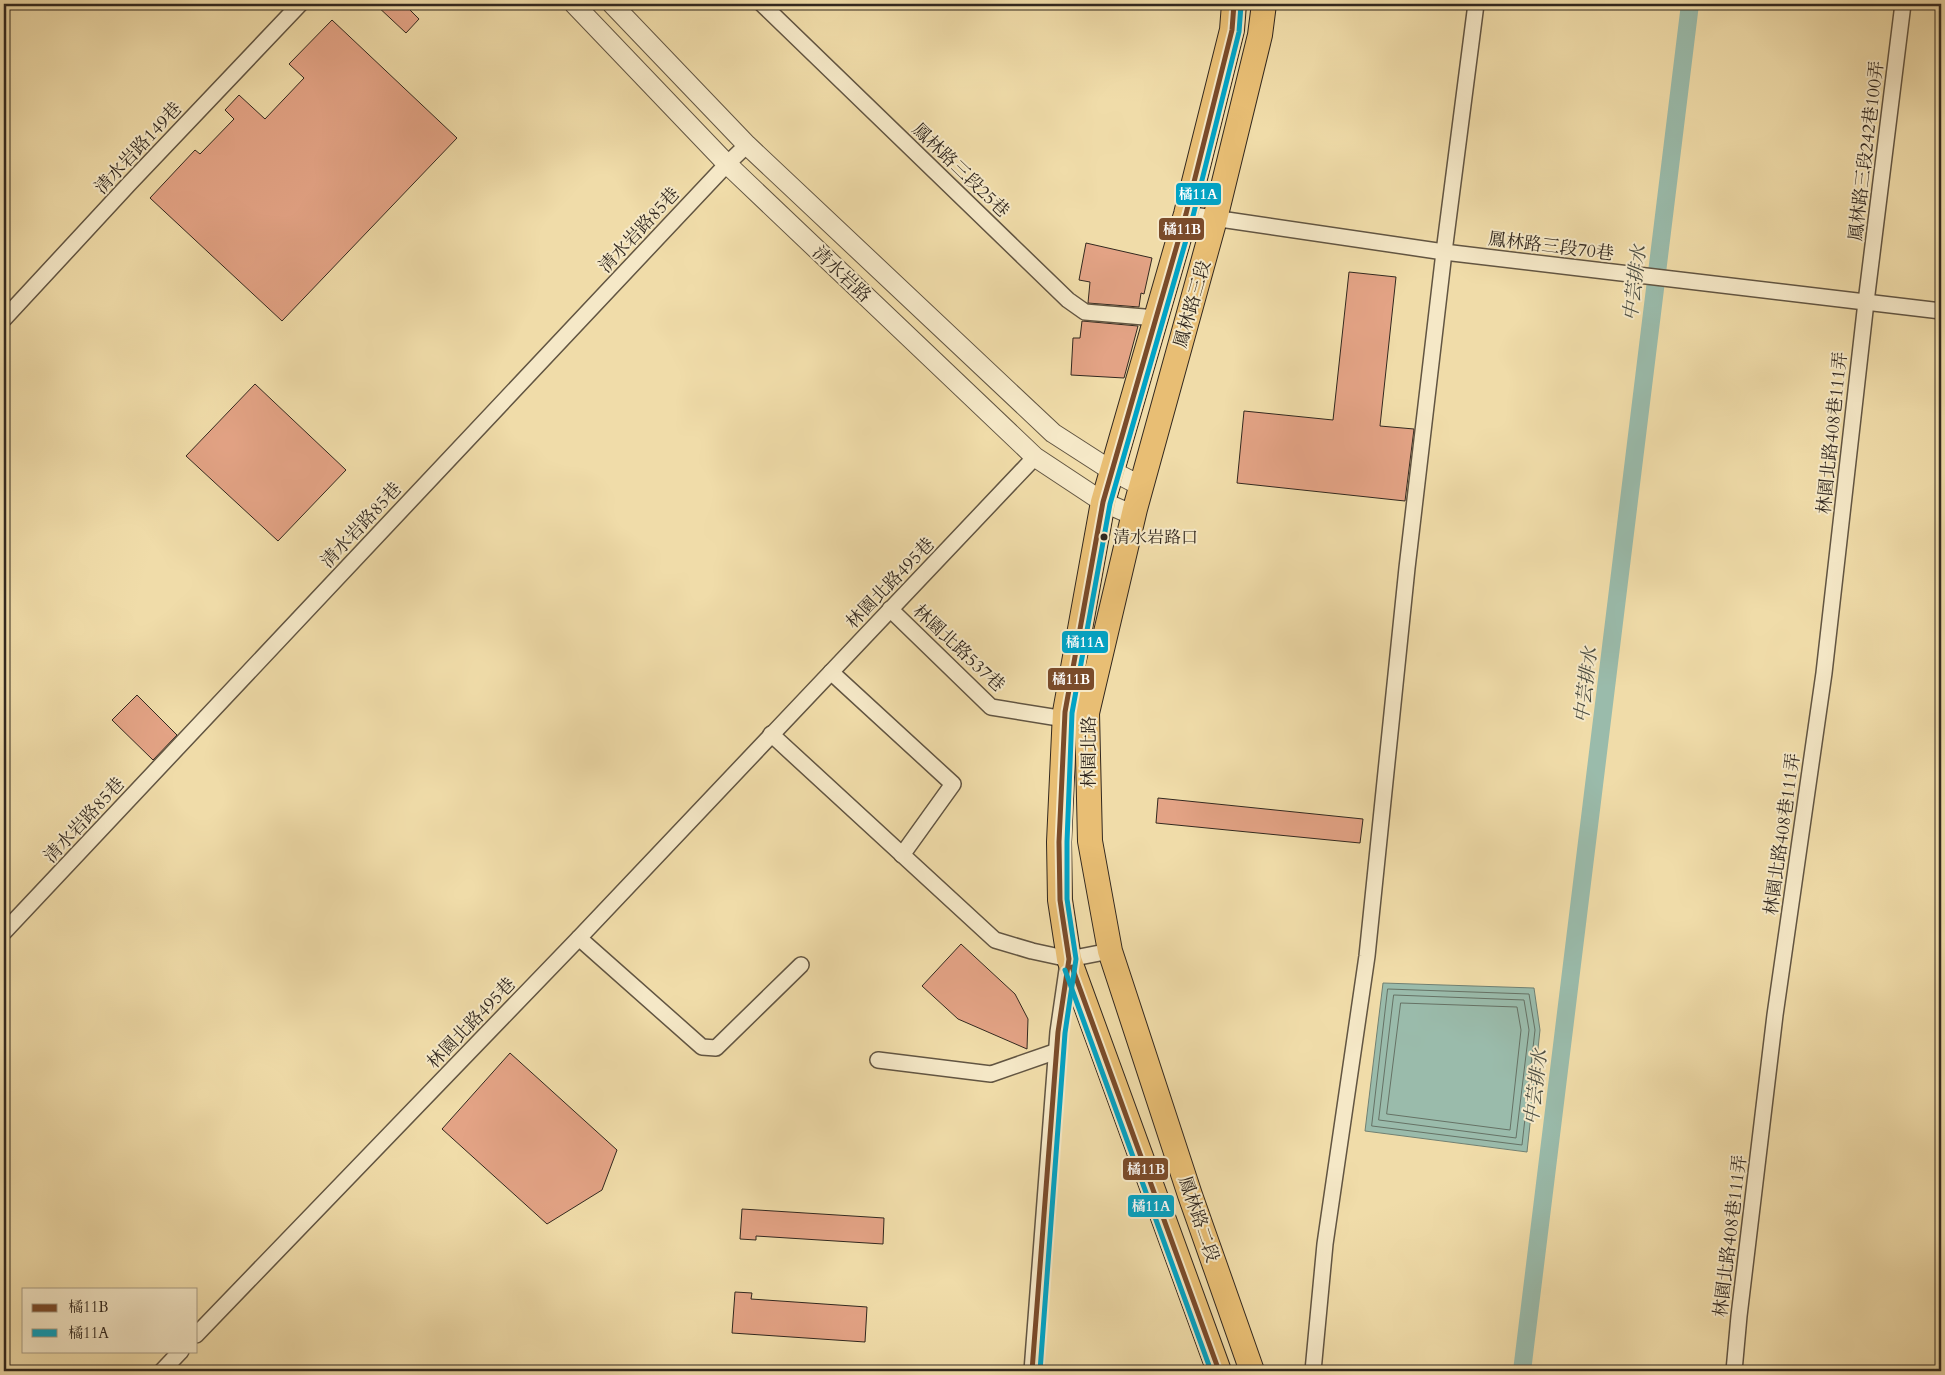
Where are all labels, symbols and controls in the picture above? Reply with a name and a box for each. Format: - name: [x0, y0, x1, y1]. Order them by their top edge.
- street label: 鳳林路三段242巷100弄: [1843, 60, 1890, 243]
- street label: 清水岩路149巷: [89, 97, 188, 200]
- street label: 鳳林路三段25巷: [906, 117, 1015, 223]
- street label: 清水岩路85巷: [593, 182, 685, 279]
- line badge: 橘11A: [1175, 182, 1222, 206]
- text: 橘11A: [1179, 185, 1218, 204]
- line badge: 橘11B: [1158, 217, 1205, 241]
- text: 橘11B: [1163, 220, 1201, 239]
- street label: 鳳林路三段70巷: [1487, 226, 1615, 267]
- street label: 清水岩路: [807, 241, 877, 308]
- water label: 中芸排水: [1617, 242, 1653, 322]
- street label: 鳳林路三段: [1168, 257, 1217, 351]
- street label: 林園北路408巷111弄: [1812, 351, 1853, 516]
- street label: 清水岩路85巷: [315, 477, 407, 574]
- place label: 清水岩路口: [1113, 526, 1198, 549]
- street label: 林園北路495巷: [840, 532, 940, 634]
- marker: 清水岩路口: [1099, 532, 1109, 542]
- street label: 林園北路537巷: [907, 599, 1010, 698]
- line badge: 橘11A: [1061, 630, 1109, 654]
- text: 橘11A: [1066, 633, 1105, 652]
- water label: 中芸排水: [1568, 644, 1604, 724]
- line badge: 橘11B: [1047, 667, 1095, 691]
- text: 橘11B: [1052, 670, 1090, 689]
- street label: 林園北路: [1077, 716, 1102, 788]
- street label: 林園北路408巷111弄: [1759, 751, 1806, 917]
- street label: 清水岩路85巷: [38, 772, 130, 869]
- street label: 林園北路495巷: [421, 972, 521, 1074]
- water label: 中芸排水: [1518, 1046, 1554, 1126]
- street label: 林園北路408巷111弄: [1708, 1153, 1753, 1319]
- line badge: 橘11B: [1122, 1157, 1169, 1181]
- text: 橘11B: [1127, 1160, 1165, 1179]
- street label: 鳳林路二段: [1172, 1173, 1225, 1266]
- line badge: 橘11A: [1127, 1194, 1175, 1218]
- text: 橘11A: [1132, 1197, 1171, 1216]
- legend: [22, 1288, 198, 1352]
- text: 橘11B: [68, 1297, 109, 1317]
- text: 橘11A: [68, 1323, 109, 1343]

